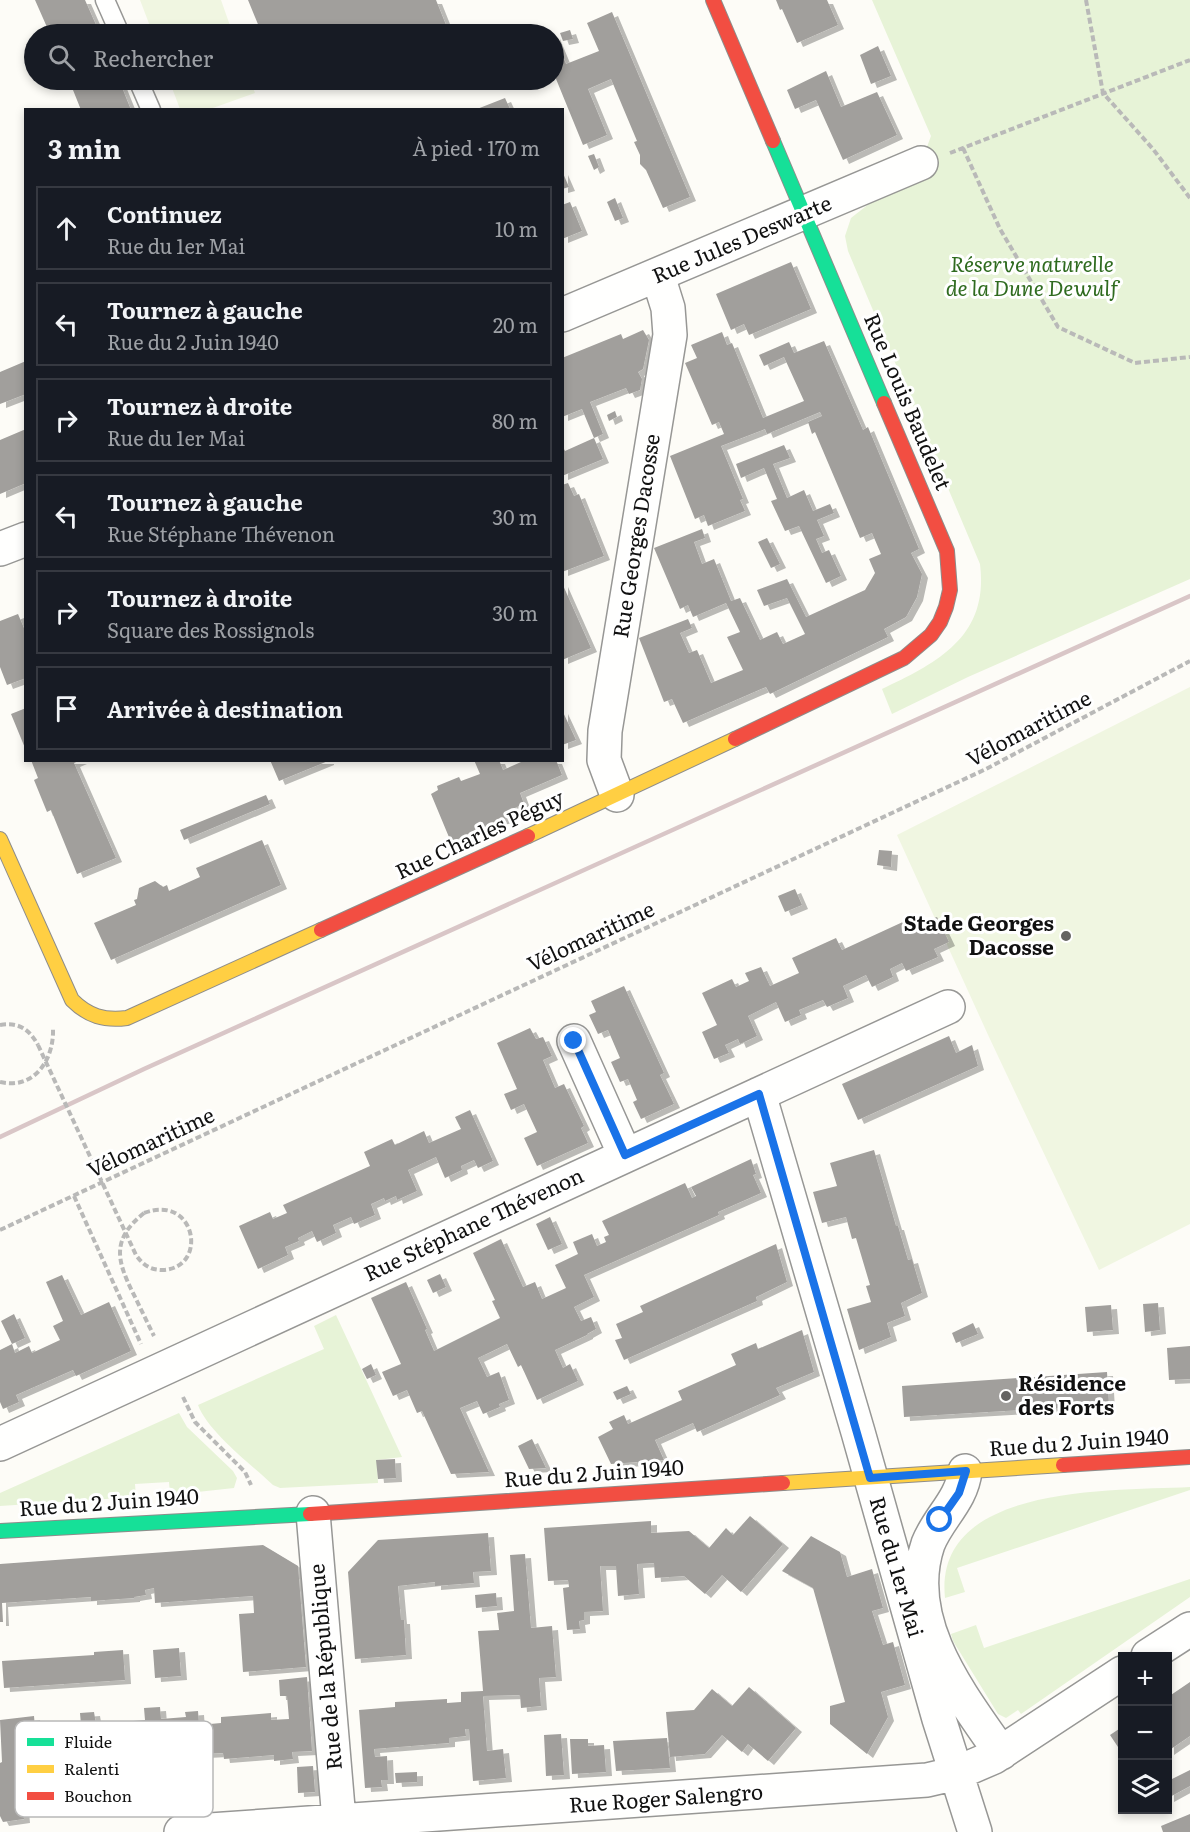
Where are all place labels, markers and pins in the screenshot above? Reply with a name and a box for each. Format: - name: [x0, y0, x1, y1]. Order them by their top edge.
- place label: Stade Georges Dacosse: [904, 906, 1054, 961]
- marker: Stade Georges Dacosse: [1059, 929, 1073, 943]
- place label: Résidence des Forts: [1018, 1366, 1126, 1421]
- marker: Résidence des Forts: [999, 1389, 1013, 1403]

